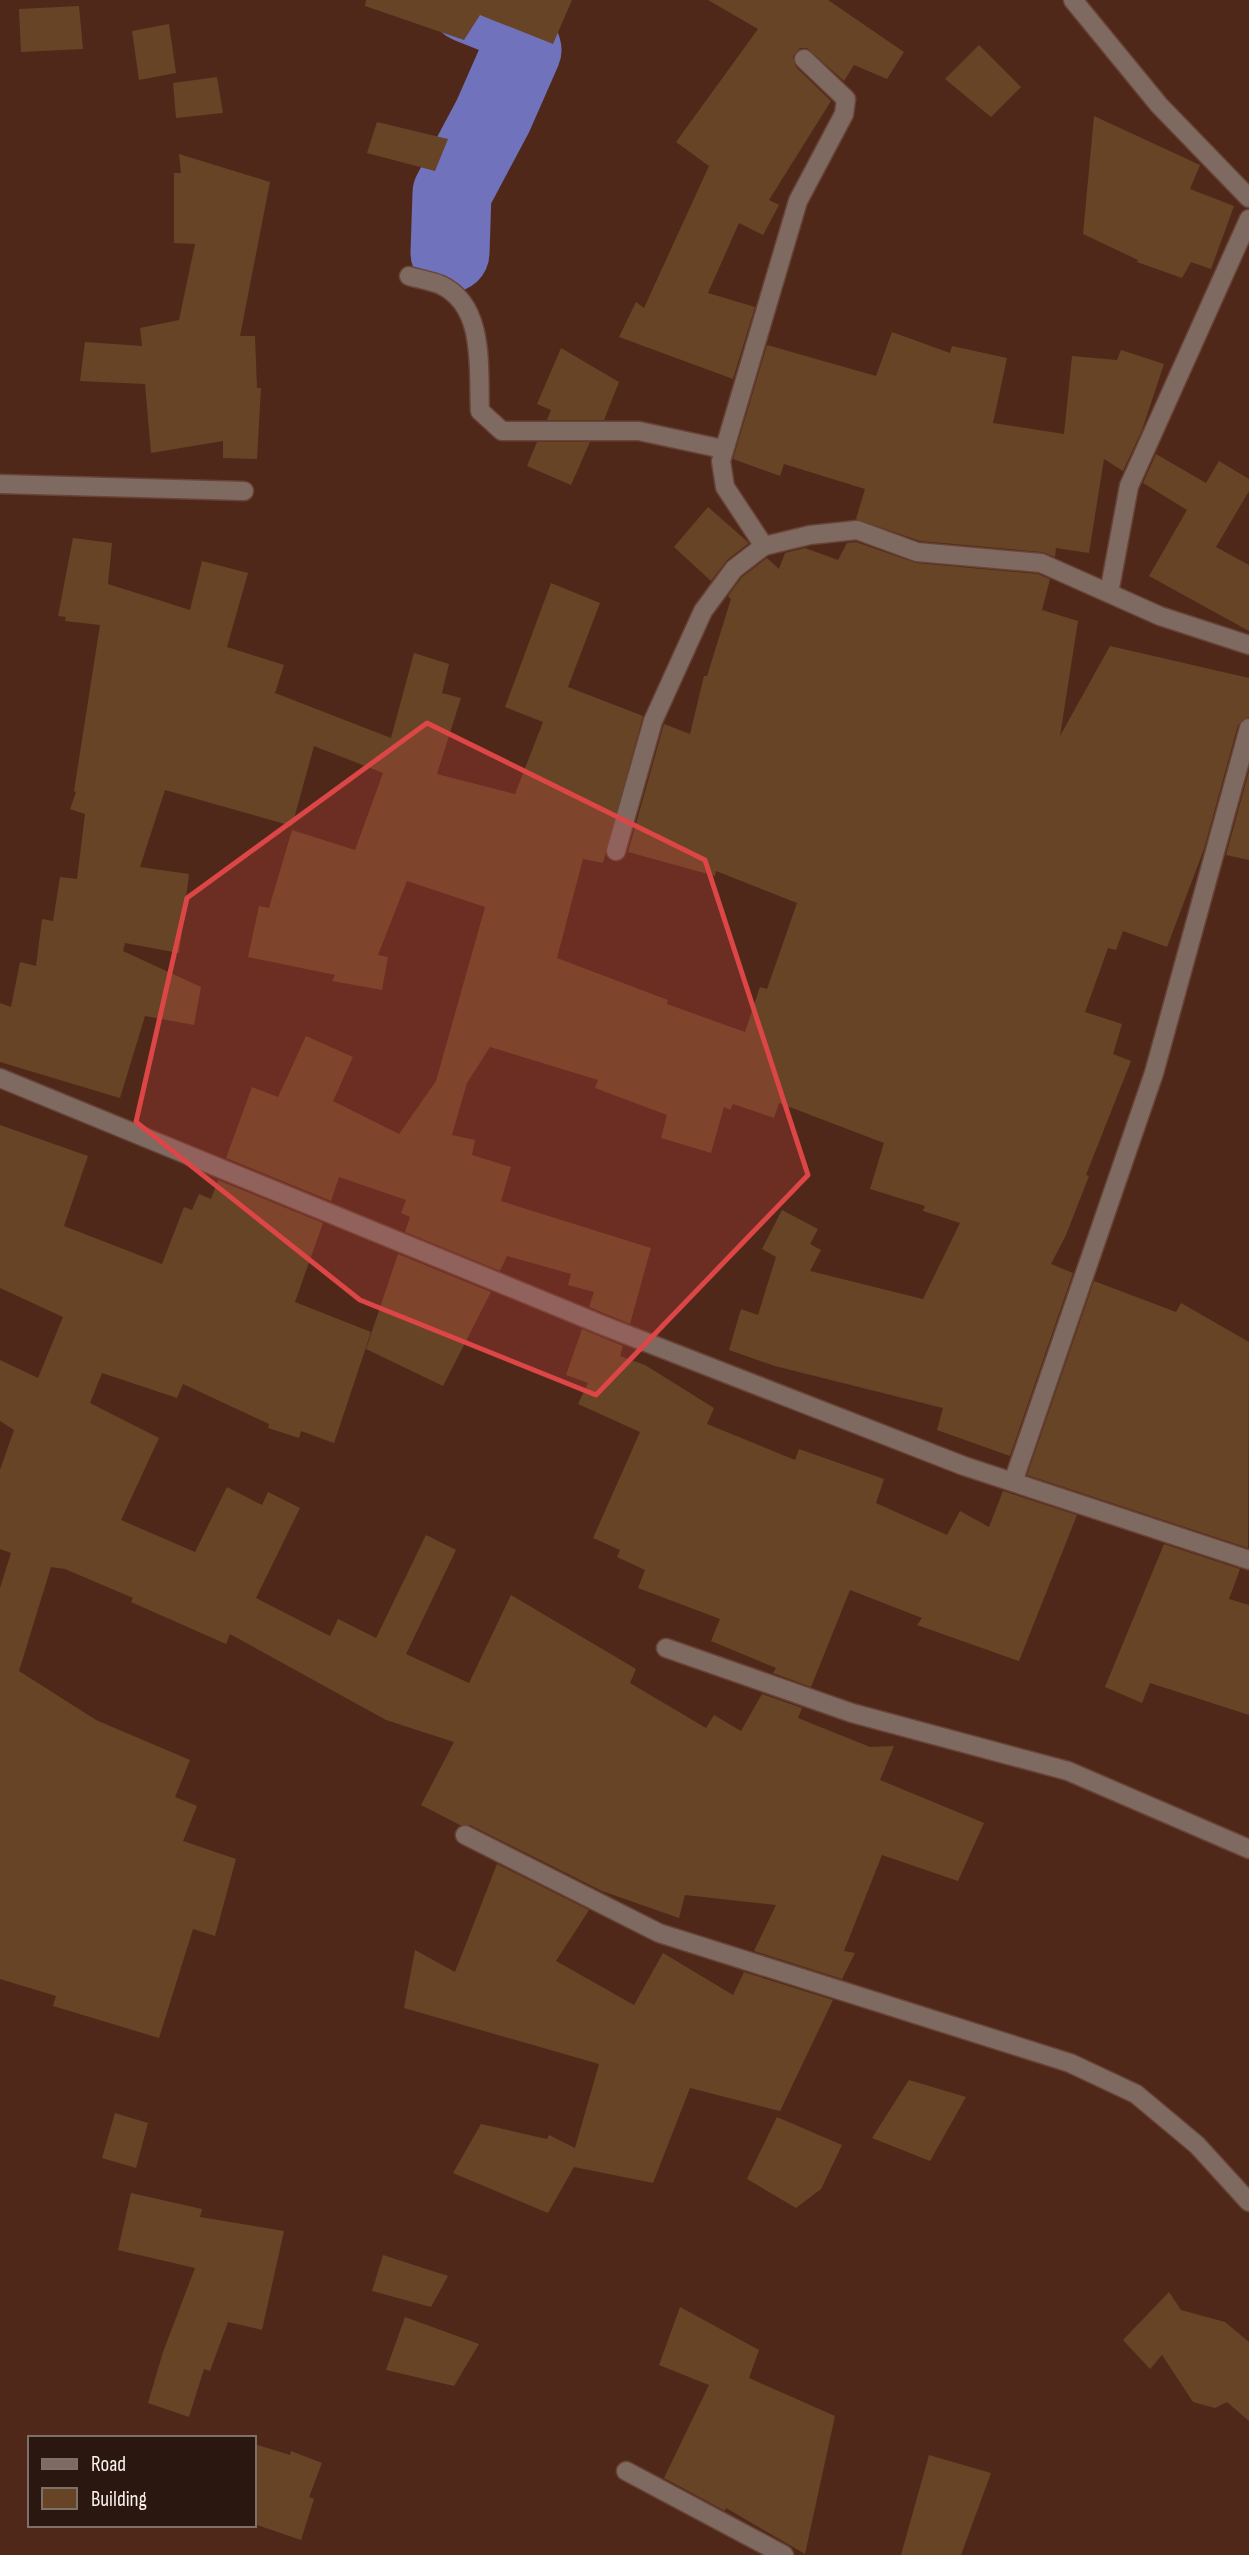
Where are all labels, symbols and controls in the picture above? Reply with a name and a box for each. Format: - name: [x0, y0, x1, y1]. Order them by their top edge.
- legend: [28, 2436, 256, 2527]
- text: Road: [91, 2452, 126, 2477]
- text: Building: [91, 2487, 147, 2512]

